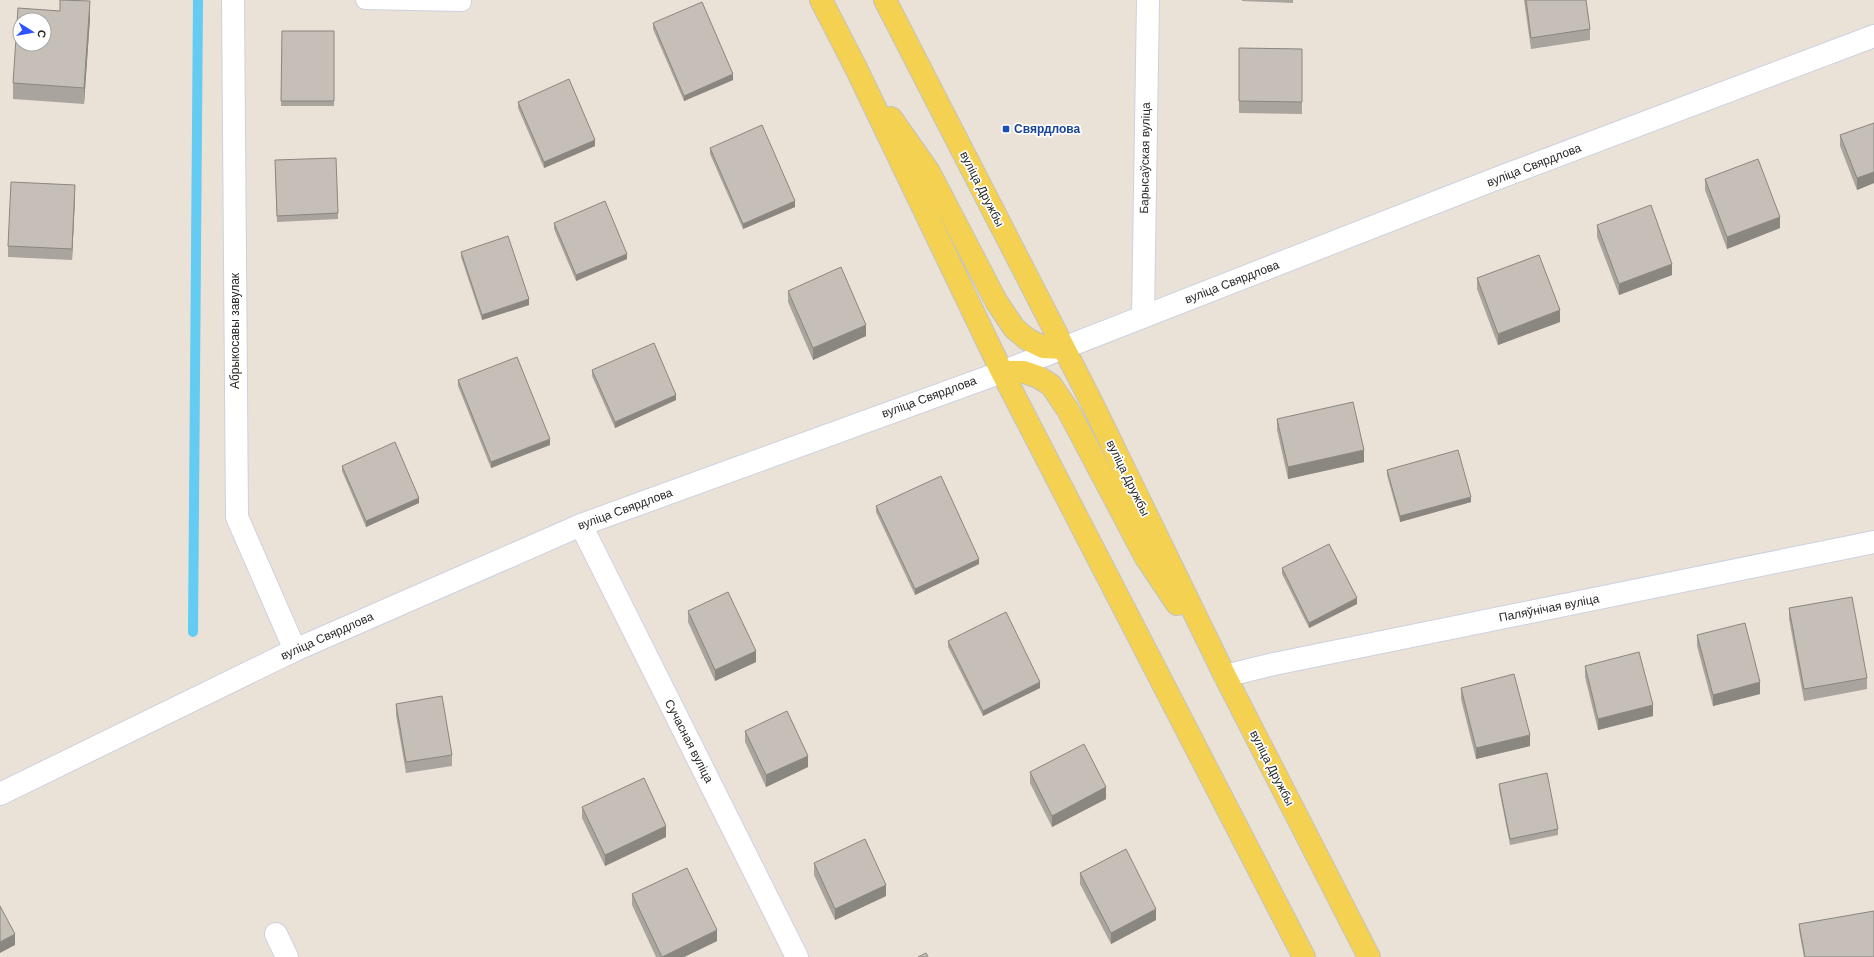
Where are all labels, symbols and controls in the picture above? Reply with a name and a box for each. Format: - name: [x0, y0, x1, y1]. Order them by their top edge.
- north arrow: [12, 12, 52, 52]
- text: С: [35, 29, 48, 39]
- street label: Барысаўская вуліца: [1137, 102, 1153, 214]
- place label: Свярдлова: [1014, 122, 1081, 136]
- marker: Свярдлова: [1001, 124, 1011, 134]
- street label: вуліца Свярдлова: [1485, 140, 1583, 189]
- street label: вуліца Дружбы: [957, 149, 1007, 229]
- street label: вуліца Свярдлова: [1183, 257, 1281, 306]
- street label: Абрыкосавы завулак: [228, 272, 242, 389]
- street label: вуліца Свярдлова: [880, 373, 979, 421]
- street label: вуліца Дружбы: [1104, 438, 1152, 518]
- street label: вуліца Свярдлова: [576, 485, 675, 533]
- street label: Паляўнічая вуліца: [1498, 591, 1601, 625]
- street label: вуліца Свярдлова: [279, 609, 376, 663]
- street label: Сучасная вуліца: [662, 697, 716, 785]
- street label: вуліца Дружбы: [1247, 728, 1297, 808]

